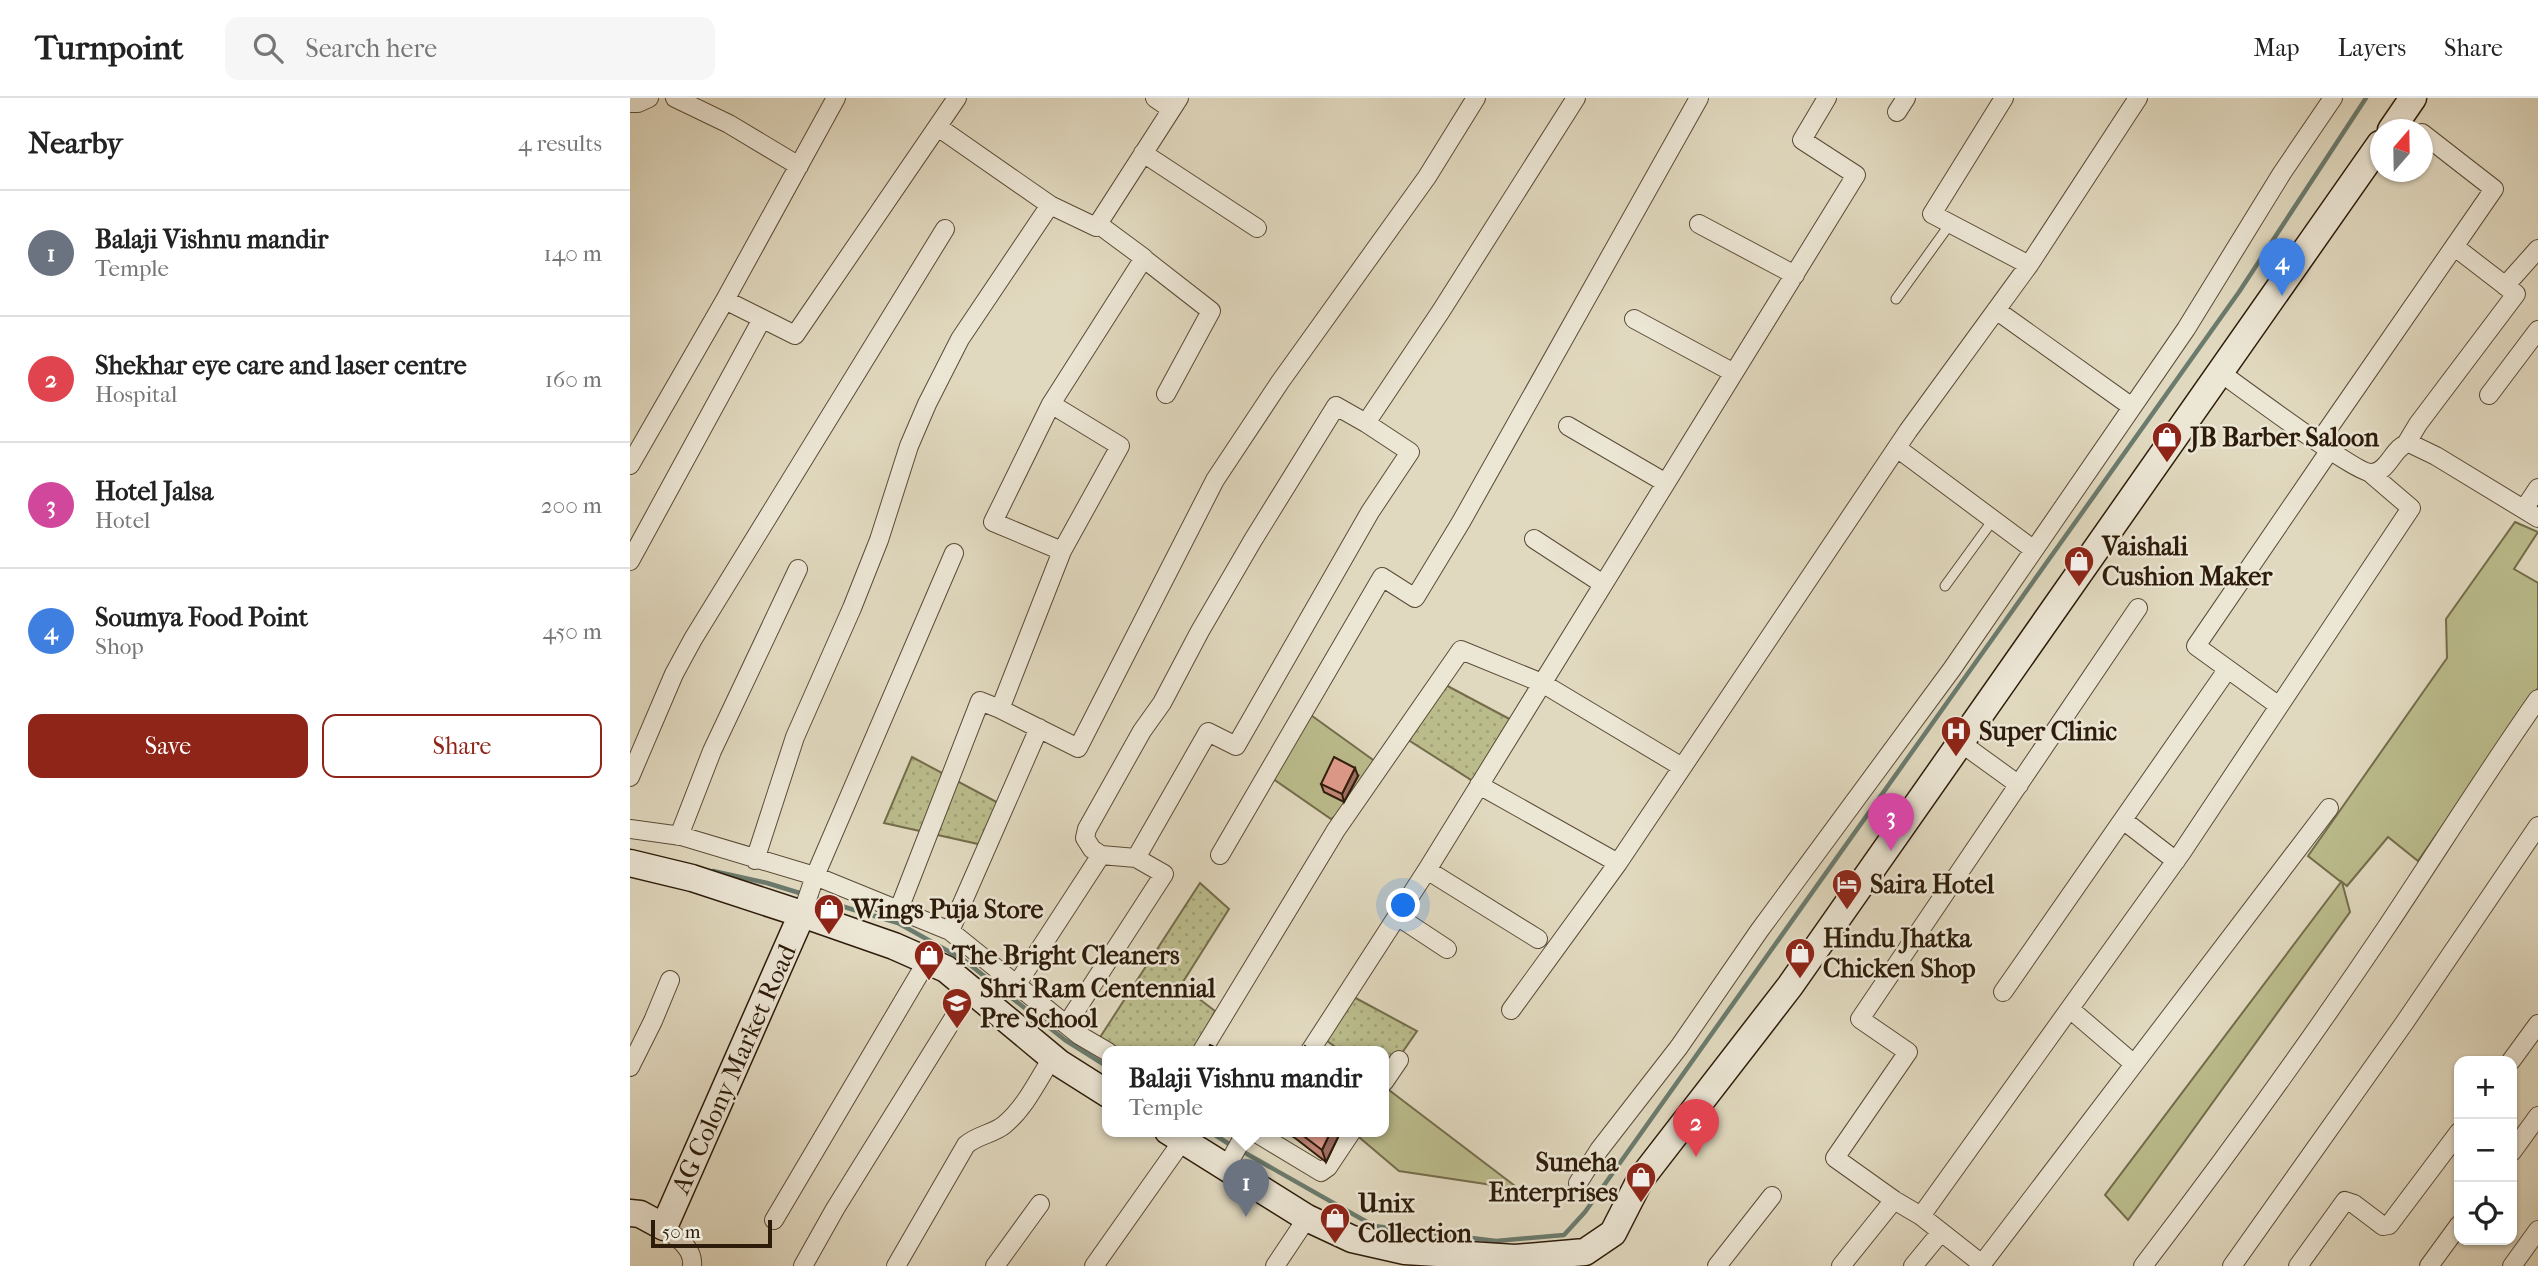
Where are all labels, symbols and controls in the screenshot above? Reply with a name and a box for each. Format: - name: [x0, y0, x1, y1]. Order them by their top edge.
- search box: [225, 17, 715, 80]
- text: Turnpoint: [35, 29, 183, 68]
- icon: search: [249, 29, 287, 67]
- text: Search here: [305, 33, 437, 64]
- text: Map: [2254, 34, 2300, 62]
- text: Layers: [2338, 34, 2406, 62]
- text: Share: [2444, 34, 2503, 62]
- north arrow: [2370, 119, 2433, 182]
- text: Nearby: [28, 126, 123, 161]
- text: 4 results: [518, 130, 602, 157]
- text: Balaji Vishnu mandir: [95, 224, 328, 255]
- pin: 4: [2259, 238, 2305, 296]
- text: 1: [47, 240, 55, 267]
- text: 140 m: [543, 240, 602, 267]
- text: Temple: [95, 255, 169, 282]
- text: Shekhar eye care and laser centre: [95, 350, 467, 381]
- text: 2: [45, 366, 57, 393]
- text: 160 m: [545, 366, 602, 393]
- text: Hospital: [95, 381, 177, 408]
- shop icon: JB Barber Saloon: [2150, 420, 2184, 464]
- place label: JB Barber Saloon: [2187, 422, 2380, 453]
- text: Hotel Jalsa: [95, 476, 213, 507]
- text: 3: [46, 492, 56, 519]
- text: 200 m: [541, 492, 602, 519]
- text: Hotel: [95, 507, 150, 534]
- place label: Vaishali Cushion Maker: [2101, 531, 2273, 592]
- shop icon: Vaishali Cushion Maker: [2062, 544, 2096, 588]
- text: Soumya Food Point: [95, 602, 308, 633]
- text: 4: [44, 618, 58, 645]
- text: 450 m: [542, 618, 602, 645]
- text: Shop: [95, 633, 144, 660]
- button: Save: [28, 714, 308, 778]
- button: Share: [322, 714, 602, 778]
- hospital icon: Super Clinic: [1939, 714, 1973, 758]
- place label: Super Clinic: [1979, 716, 2118, 747]
- pin: 3: [1868, 793, 1914, 851]
- hotel icon: Saira Hotel: [1830, 867, 1864, 911]
- place label: Saira Hotel: [1870, 869, 1995, 900]
- your location: [1386, 888, 1420, 922]
- shop icon: Wings Puja Store: [812, 892, 846, 936]
- place label: Wings Puja Store: [851, 894, 1043, 925]
- place label: Hindu Jhatka Chicken Shop: [1823, 923, 1976, 984]
- shop icon: Hindu Jhatka Chicken Shop: [1783, 936, 1817, 980]
- shop icon: The Bright Cleaners: [912, 938, 946, 982]
- street label: AG Colony Market Road: [665, 939, 803, 1199]
- place label: The Bright Cleaners: [951, 940, 1180, 971]
- place label: Shri Ram Centennial Pre School: [980, 973, 1216, 1034]
- school or university icon: Shri Ram Centennial Pre School: [940, 986, 974, 1030]
- popup: [1102, 1046, 1389, 1137]
- map controls: [2454, 1056, 2517, 1245]
- button: +: [2454, 1056, 2517, 1119]
- text: Balaji Vishnu mandir: [1129, 1063, 1362, 1094]
- text: Temple: [1129, 1094, 1203, 1121]
- pin: 2: [1673, 1099, 1719, 1157]
- button: −: [2454, 1119, 2517, 1182]
- place label: Suneha Enterprises: [1489, 1147, 1619, 1208]
- pin: 1: [1223, 1159, 1269, 1217]
- shop icon: Suneha Enterprises: [1624, 1160, 1658, 1204]
- button: locate: [2454, 1182, 2517, 1245]
- place label: Unix Collection: [1357, 1188, 1473, 1249]
- shop icon: Unix Collection: [1318, 1201, 1352, 1245]
- scale bar: [651, 1217, 772, 1249]
- text: 50 m: [662, 1221, 701, 1243]

